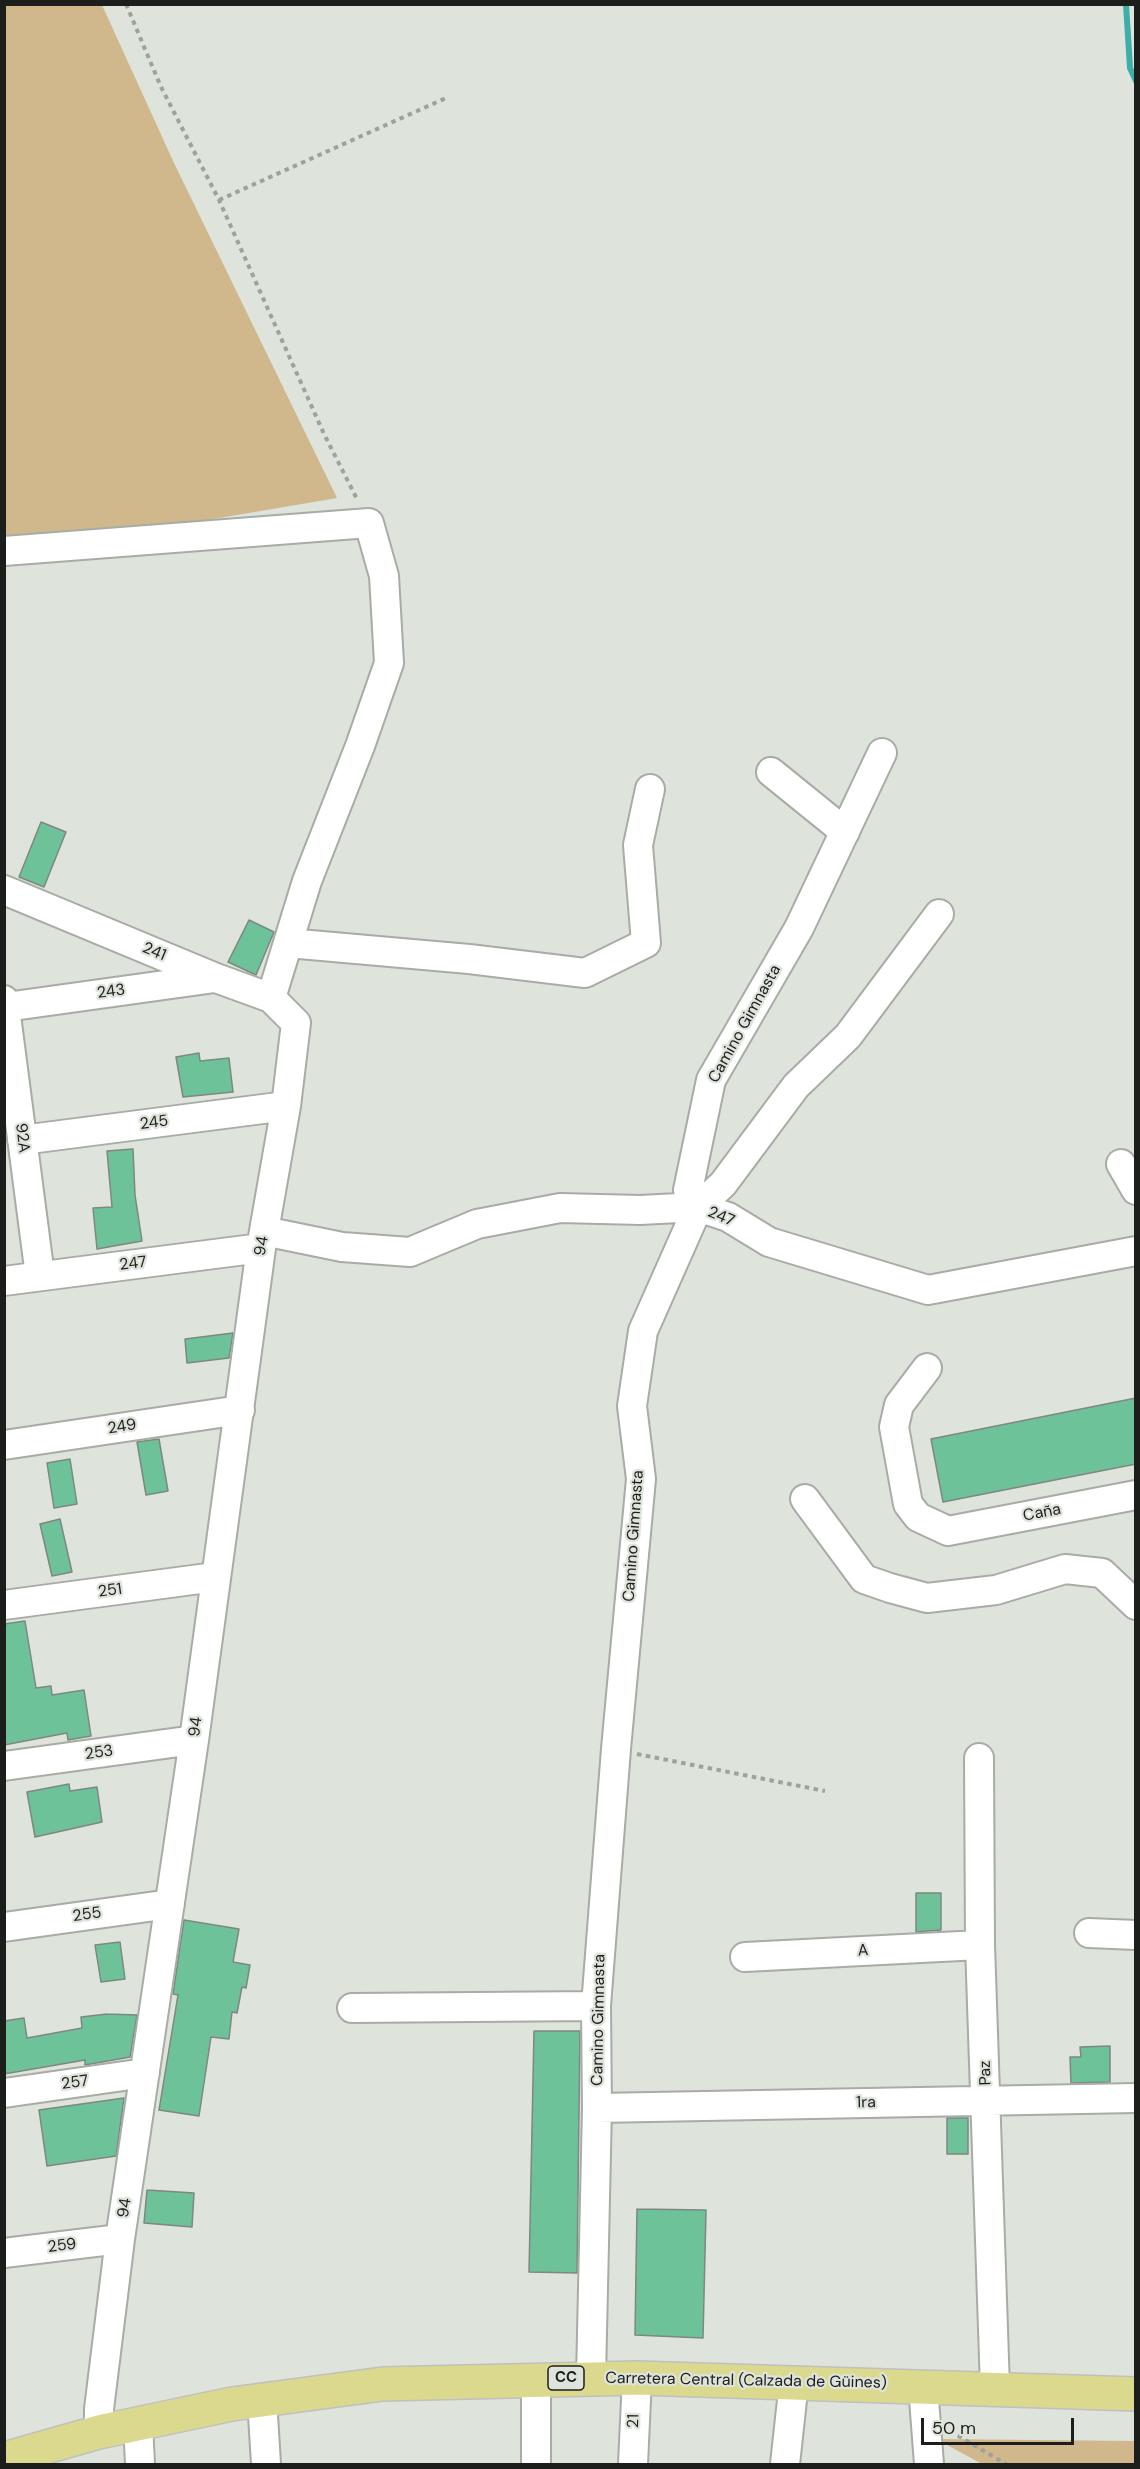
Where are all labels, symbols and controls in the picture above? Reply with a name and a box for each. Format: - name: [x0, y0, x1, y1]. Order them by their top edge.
- street label: 241: [139, 939, 169, 965]
- street label: Camino Gimnasta: [705, 962, 785, 1086]
- street label: 243: [96, 981, 126, 1003]
- street label: 245: [139, 1112, 169, 1134]
- street label: 92A: [11, 1122, 33, 1154]
- street label: 247: [705, 1203, 737, 1231]
- street label: 94: [251, 1235, 273, 1257]
- street label: 247: [118, 1253, 148, 1275]
- street label: 249: [106, 1415, 138, 1439]
- street label: Camino Gimnasta: [620, 1470, 648, 1602]
- street label: Caña: [1021, 1500, 1063, 1526]
- street label: 251: [97, 1580, 123, 1602]
- street label: 94: [185, 1716, 207, 1738]
- street label: 253: [84, 1742, 114, 1764]
- street label: 255: [71, 1903, 103, 1927]
- street label: A: [857, 1941, 869, 1961]
- street label: Camino Gimnasta: [588, 1954, 610, 2086]
- street label: Paz: [976, 2060, 996, 2086]
- street label: 257: [60, 2072, 90, 2094]
- street label: 1ra: [856, 2093, 876, 2113]
- street label: 94: [114, 2197, 136, 2219]
- street label: 259: [47, 2235, 77, 2257]
- road number: CC: [548, 2366, 584, 2390]
- street label: Carretera Central (Calzada de Güines): [605, 2369, 887, 2393]
- scale bar: [924, 2406, 1077, 2444]
- street label: 21: [624, 2414, 644, 2428]
- text: 50 m: [932, 2416, 976, 2440]

